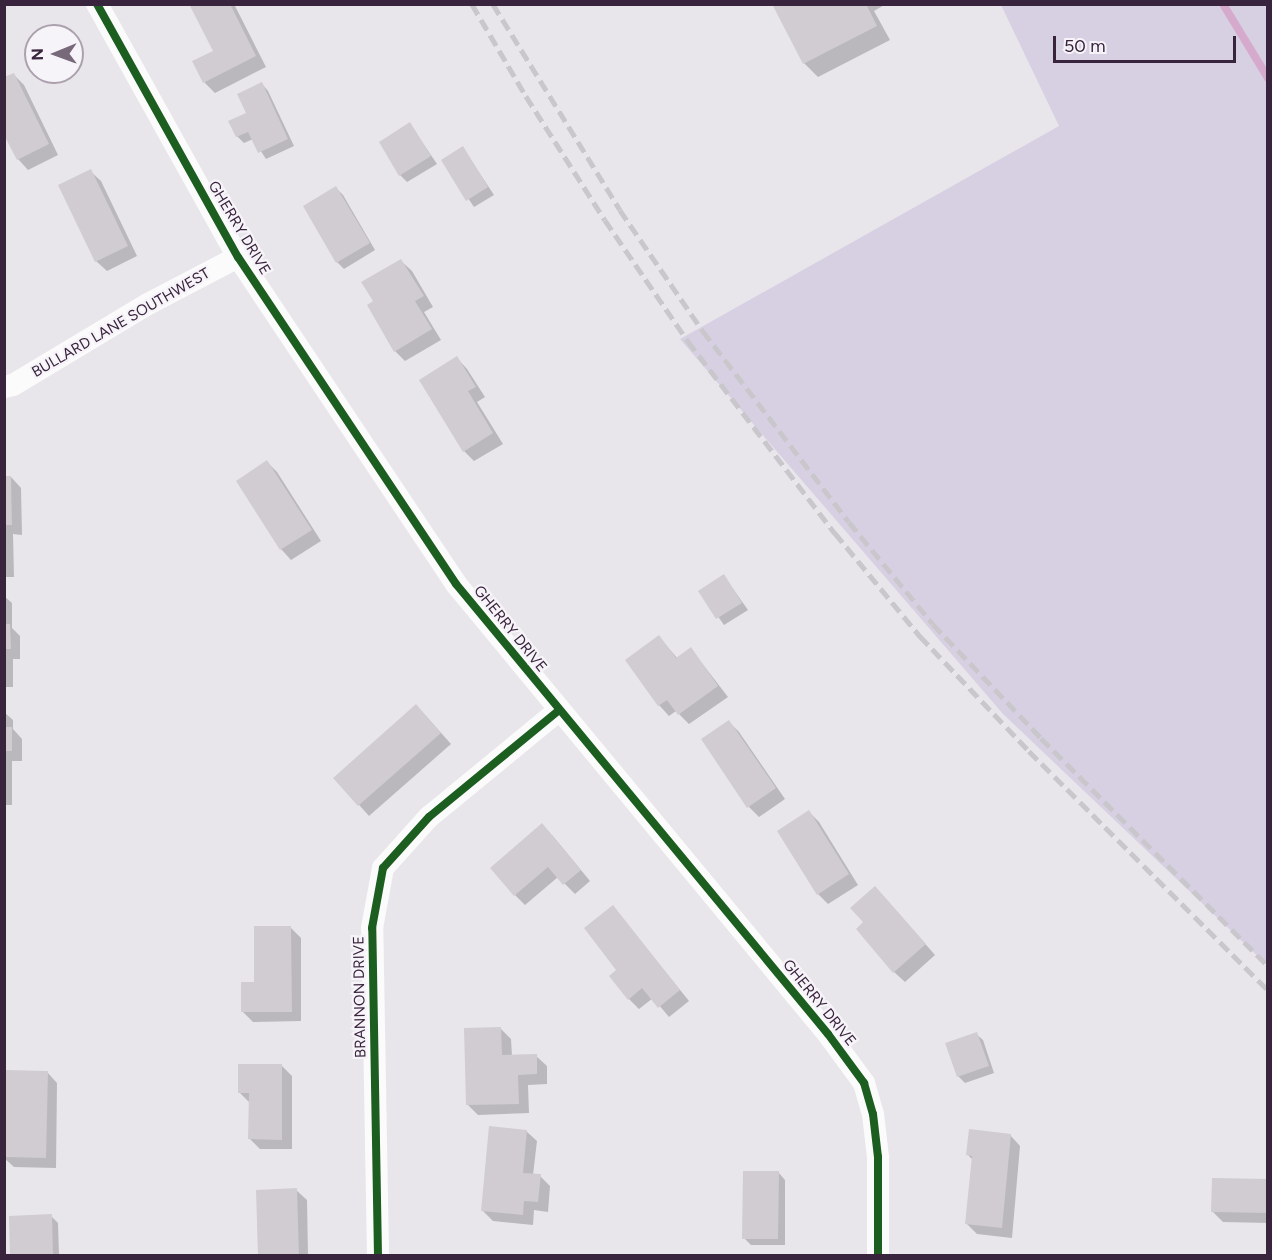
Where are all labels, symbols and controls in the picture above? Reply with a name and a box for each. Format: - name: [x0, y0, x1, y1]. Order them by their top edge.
- north arrow: [24, 24, 84, 84]
- scale bar: [1056, 24, 1239, 62]
- text: 50 m: [1064, 35, 1106, 57]
- text: N: [28, 48, 47, 61]
- street label: GHERRY DRIVE: [204, 178, 274, 278]
- street label: BULLARD LANE SOUTHWEST: [29, 265, 213, 381]
- street label: GHERRY DRIVE: [470, 582, 550, 676]
- street label: BRANNON DRIVE: [350, 936, 370, 1058]
- street label: GHERRY DRIVE: [779, 956, 859, 1050]

